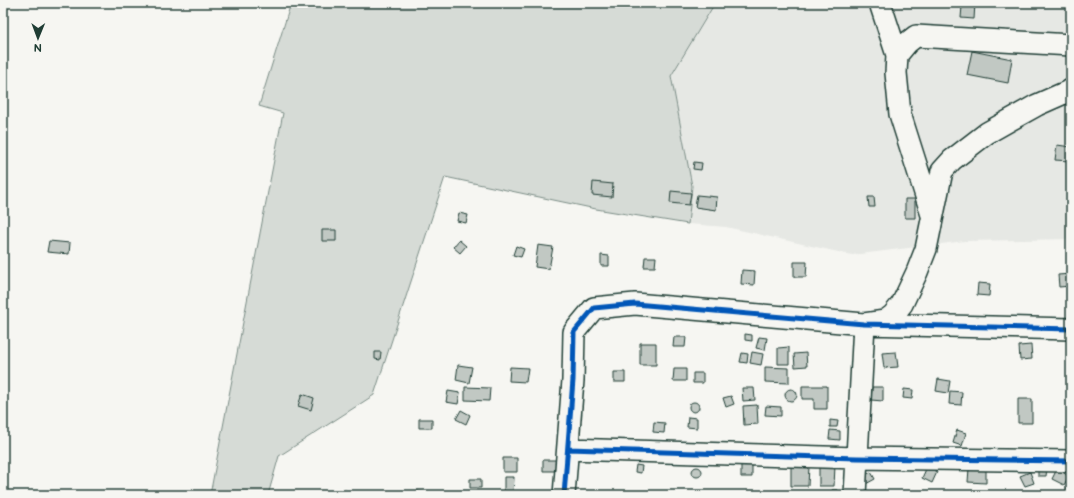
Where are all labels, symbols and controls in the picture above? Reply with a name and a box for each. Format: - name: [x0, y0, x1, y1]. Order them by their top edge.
- north arrow: [18, 18, 58, 58]
- text: N: [34, 41, 42, 54]

